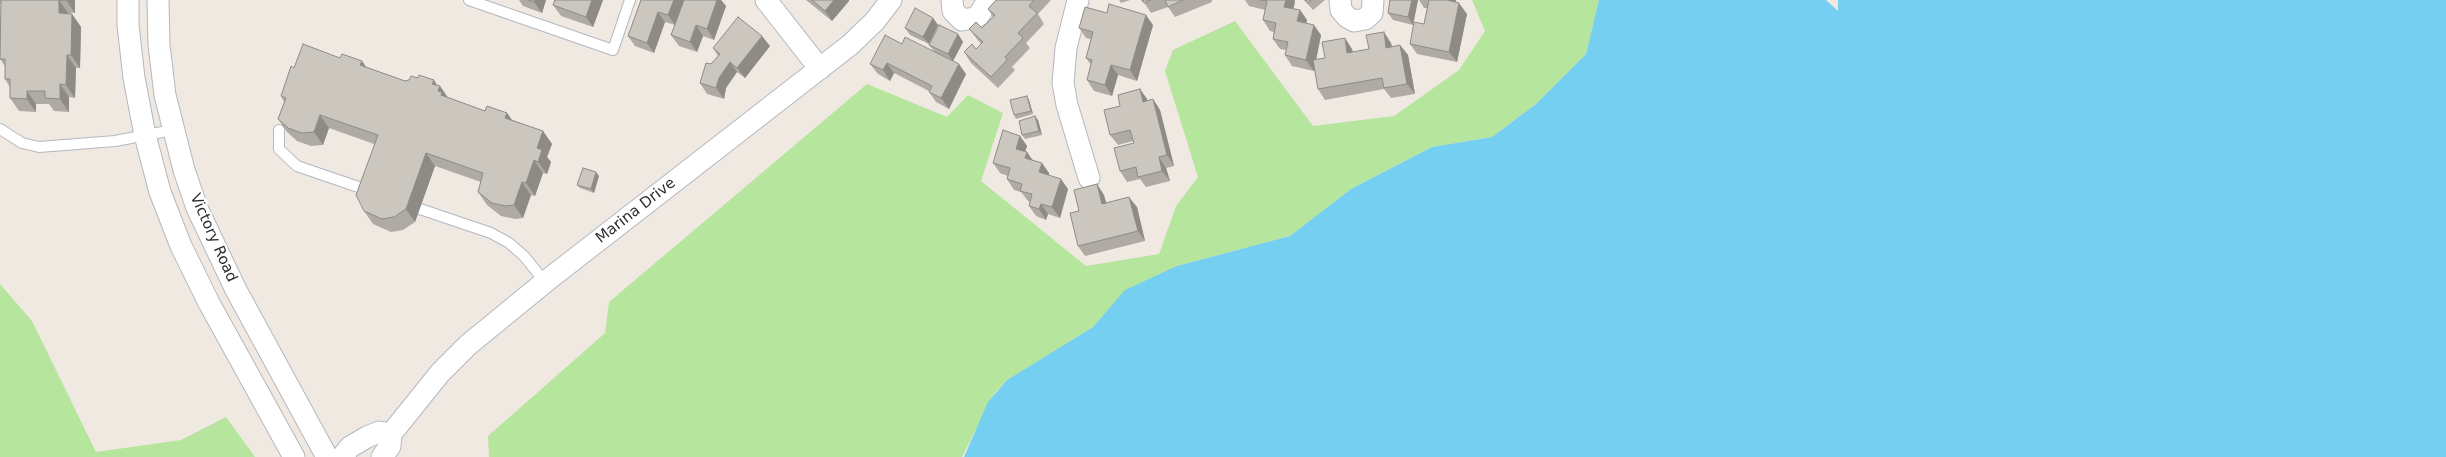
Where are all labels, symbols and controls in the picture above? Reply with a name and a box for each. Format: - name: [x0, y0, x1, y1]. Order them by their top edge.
- street label: Marina Drive: [593, 174, 679, 248]
- street label: Victory Road: [185, 191, 241, 285]

